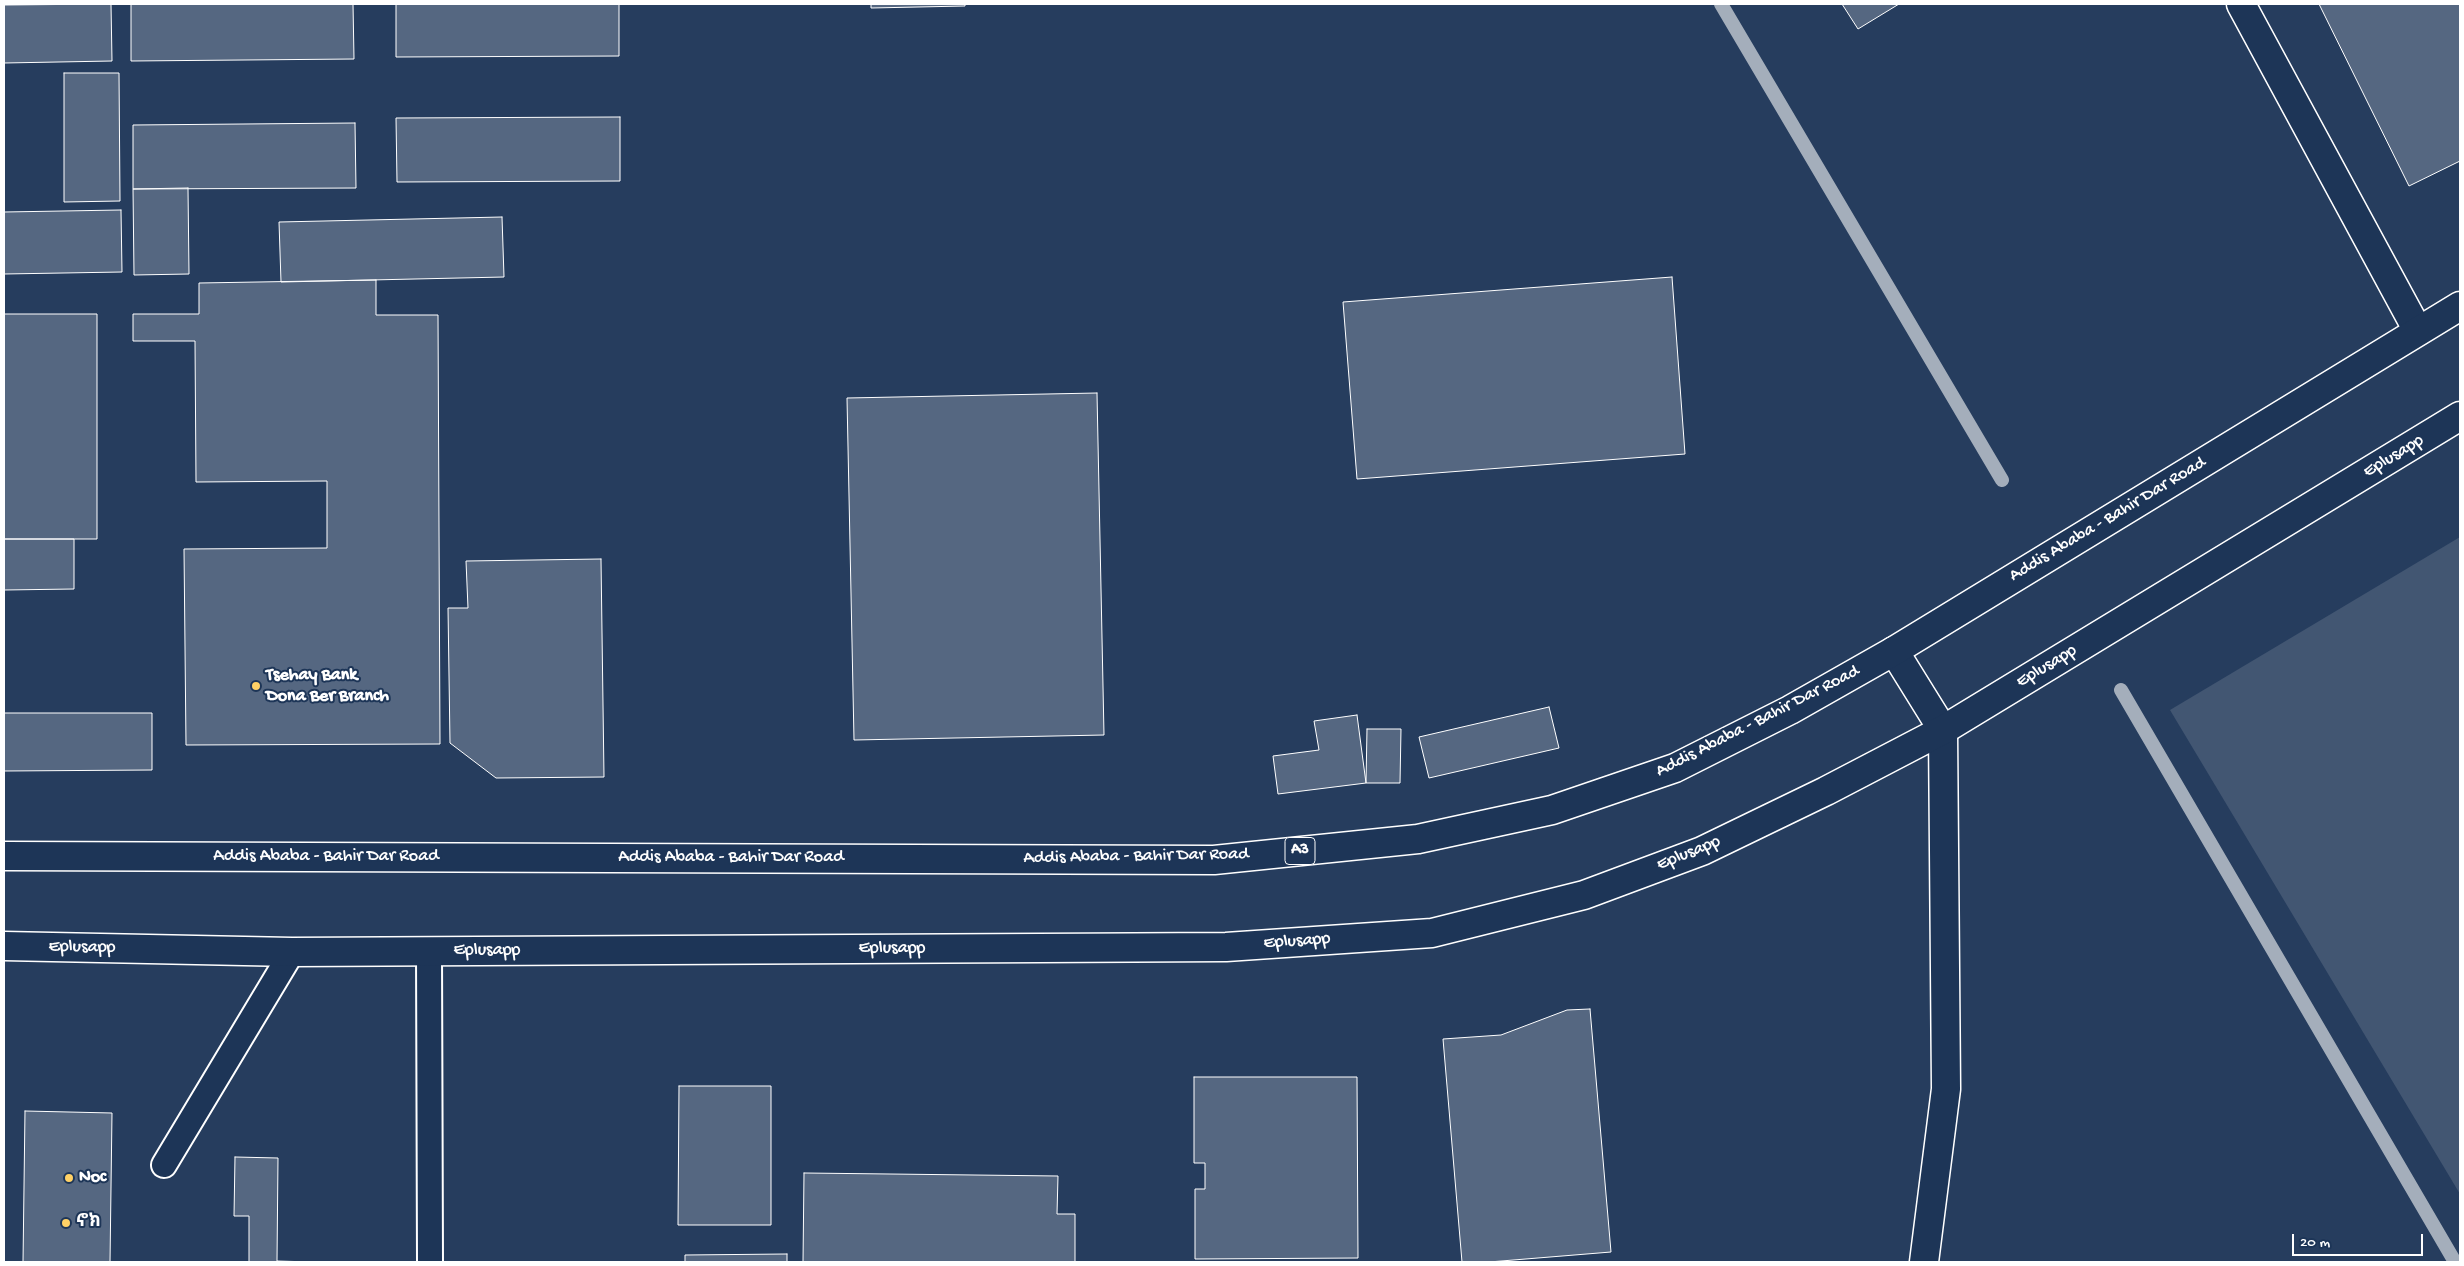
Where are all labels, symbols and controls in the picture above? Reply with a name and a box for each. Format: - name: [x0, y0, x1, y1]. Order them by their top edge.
- street label: Eplusapp: [2360, 431, 2428, 483]
- street label: Addis Ababa - Bahir Dar Road: [2006, 453, 2210, 587]
- street label: Eplusapp: [2013, 641, 2081, 693]
- street label: Addis Ababa - Bahir Dar Road: [1653, 661, 1863, 783]
- place label: Tsehay Bank Dona Ber Branch: [266, 665, 389, 708]
- marker: Tsehay Bank Dona Ber Branch: [250, 680, 262, 692]
- street label: Eplusapp: [1654, 831, 1724, 877]
- road number: A3: [1285, 838, 1315, 864]
- street label: Addis Ababa - Bahir Dar Road: [1023, 844, 1249, 870]
- street label: Addis Ababa - Bahir Dar Road: [213, 846, 439, 868]
- street label: Addis Ababa - Bahir Dar Road: [618, 847, 844, 869]
- street label: Eplusapp: [1263, 929, 1331, 955]
- street label: Eplusapp: [48, 937, 116, 959]
- street label: Eplusapp: [859, 938, 925, 960]
- street label: Eplusapp: [454, 940, 520, 962]
- place label: Noc: [79, 1167, 106, 1189]
- marker: Noc: [63, 1172, 75, 1184]
- place label: ኖክ: [76, 1212, 101, 1234]
- marker: ኖክ: [60, 1217, 72, 1229]
- scale bar: [2294, 1224, 2425, 1256]
- text: 20 m: [2300, 1234, 2330, 1252]

